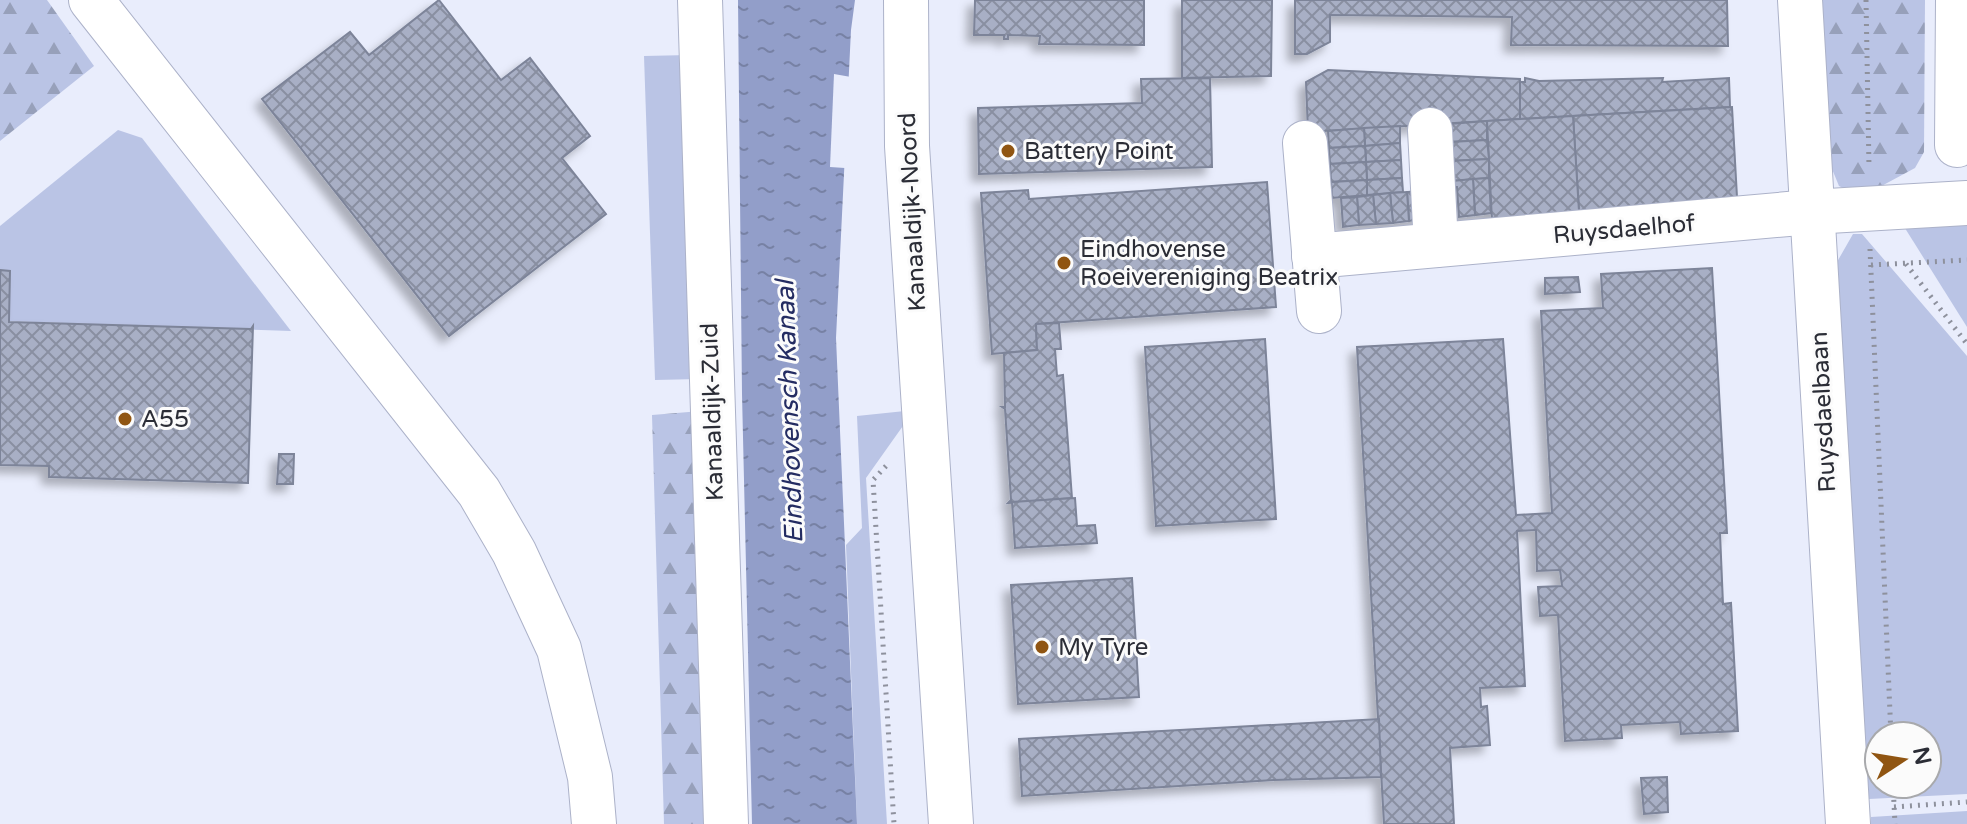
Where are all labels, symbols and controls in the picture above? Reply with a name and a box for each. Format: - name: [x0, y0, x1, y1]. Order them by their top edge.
- street label: Kanaaldijk-Noord: [893, 112, 932, 312]
- place label: Battery Point: [1024, 137, 1174, 166]
- marker: Battery Point: [999, 142, 1017, 160]
- street label: Ruysdaelhof: [1552, 209, 1697, 250]
- place label: Eindhovense Roeivereniging Beatrix: [1080, 235, 1338, 292]
- marker: Eindhovense Roeivereniging Beatrix: [1055, 254, 1073, 272]
- water label: Eindhovensch Kanaal: [769, 276, 810, 544]
- street label: Kanaaldijk-Zuid: [695, 322, 730, 502]
- street label: Ruysdaelbaan: [1805, 331, 1842, 493]
- place label: A55: [141, 405, 189, 434]
- marker: A55: [116, 410, 134, 428]
- place label: My Tyre: [1058, 633, 1148, 662]
- marker: My Tyre: [1033, 638, 1051, 656]
- north arrow: [1863, 720, 1943, 800]
- text: N: [1907, 745, 1936, 767]

